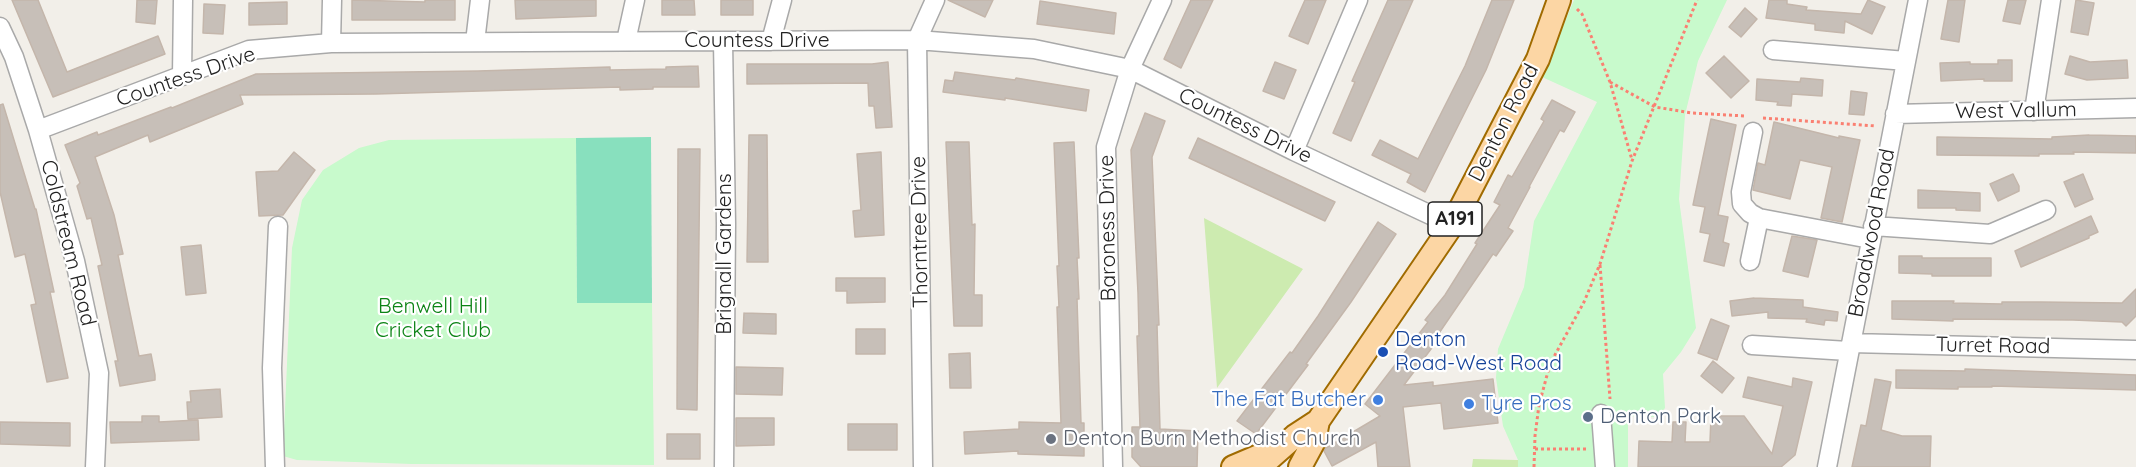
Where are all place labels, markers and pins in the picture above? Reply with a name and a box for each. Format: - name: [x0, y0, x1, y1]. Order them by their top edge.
- place label: Denton Road-West Road: [1395, 327, 1562, 377]
- marker: Denton Road-West Road: [1376, 345, 1390, 359]
- place label: The Fat Butcher: [1211, 387, 1366, 413]
- place label: Tyre Pros: [1481, 391, 1572, 417]
- marker: The Fat Butcher: [1371, 393, 1385, 407]
- marker: Tyre Pros: [1462, 397, 1476, 411]
- place label: Denton Park: [1600, 404, 1721, 430]
- marker: Denton Park: [1581, 410, 1595, 424]
- place label: Denton Burn Methodist Church: [1063, 426, 1360, 452]
- marker: Denton Burn Methodist Church: [1044, 432, 1058, 446]

